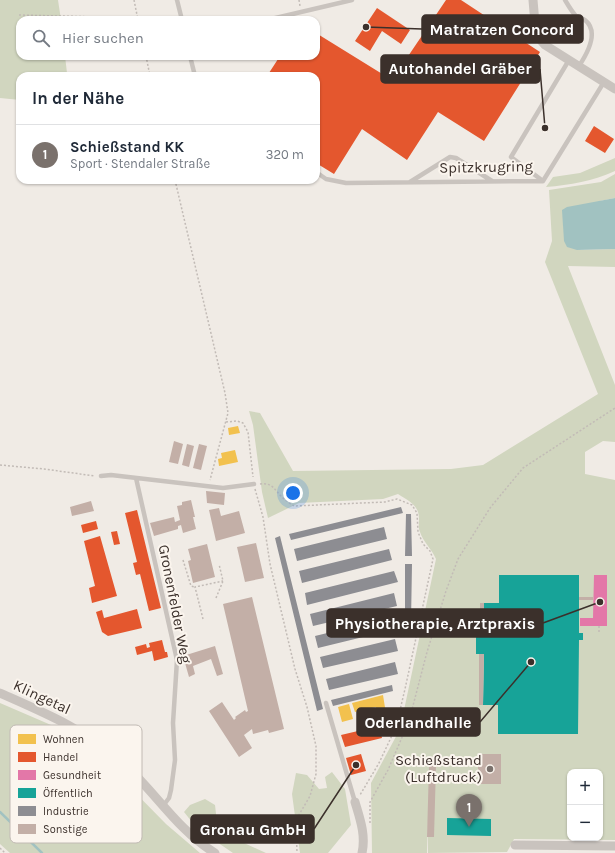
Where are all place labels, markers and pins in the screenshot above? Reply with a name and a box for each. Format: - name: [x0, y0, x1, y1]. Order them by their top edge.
- callout: Matratzen Concord: [422, 15, 583, 43]
- callout: Autohandel Gräber: [381, 55, 540, 83]
- callout: Physiotherapie, Arztpraxis: [327, 609, 543, 637]
- callout: Oderlandhalle: [357, 708, 480, 736]
- place label: Schießstand (Luftdruck): [395, 751, 482, 786]
- marker: Schießstand (Luftdruck): [485, 764, 495, 774]
- pin: 1: [456, 794, 482, 827]
- callout: Gronau GmbH: [191, 815, 314, 843]

